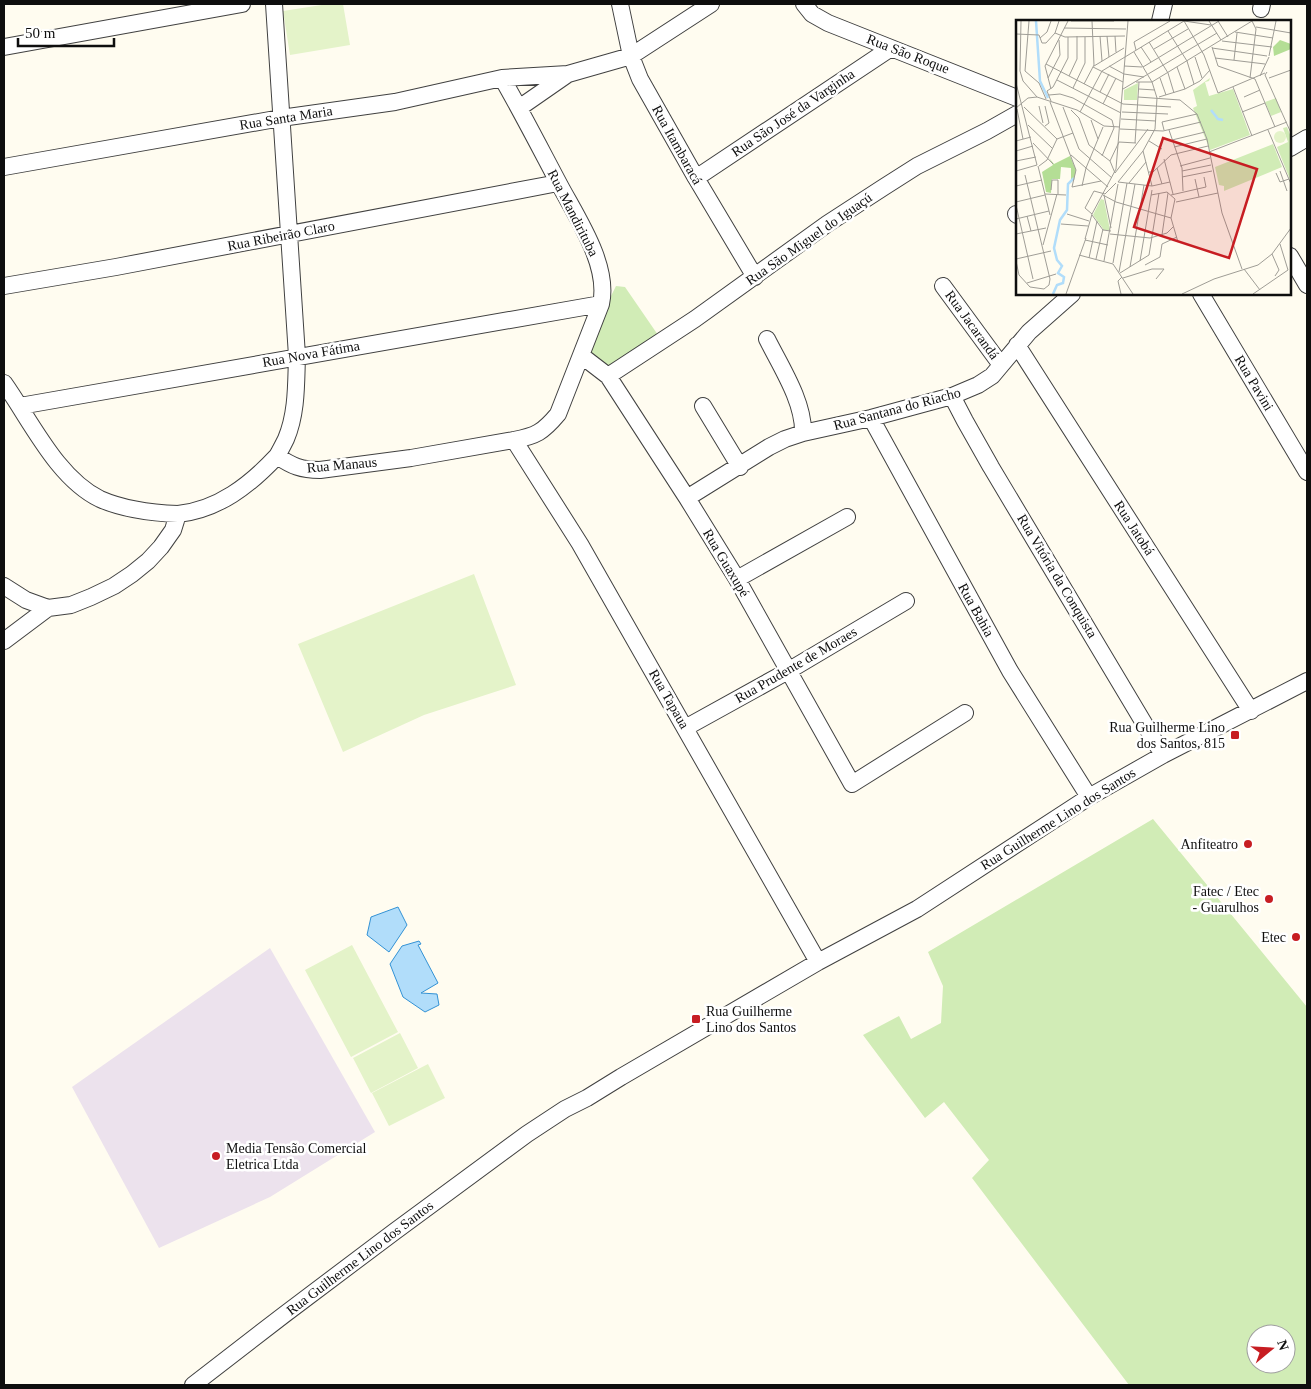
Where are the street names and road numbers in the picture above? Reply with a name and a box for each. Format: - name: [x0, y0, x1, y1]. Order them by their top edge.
- street label: Rua São Roque: [865, 31, 951, 77]
- street label: Rua São José da Varginha: [729, 66, 858, 160]
- street label: Rua Santa Maria: [238, 103, 334, 133]
- street label: Rua Itambaracá: [649, 103, 705, 188]
- street label: Rua Mandirituba: [545, 167, 602, 260]
- street label: Rua São Miguel do Iguaçú: [743, 190, 875, 288]
- street label: Rua Ribeirão Claro: [226, 218, 336, 254]
- street label: Rua Jacarandá: [942, 288, 1002, 363]
- street label: Rua Nova Fátima: [261, 338, 362, 370]
- street label: Rua Pavini: [1232, 353, 1276, 413]
- street label: Rua Santana do Riacho: [832, 385, 962, 433]
- street label: Rua Manaus: [306, 454, 378, 476]
- street label: Rua Jatobá: [1111, 498, 1158, 559]
- street label: Rua Vitória da Conquista: [1014, 511, 1100, 641]
- street label: Rua Guaxupé: [700, 526, 752, 600]
- street label: Rua Bahia: [955, 581, 997, 640]
- street label: Rua Prudente de Moraes: [732, 624, 860, 706]
- street label: Rua Tapaua: [646, 667, 692, 732]
- street label: Rua Guilherme Lino dos Santos: [978, 765, 1138, 873]
- street label: Rua Guilherme Lino dos Santos: [284, 1198, 436, 1318]

